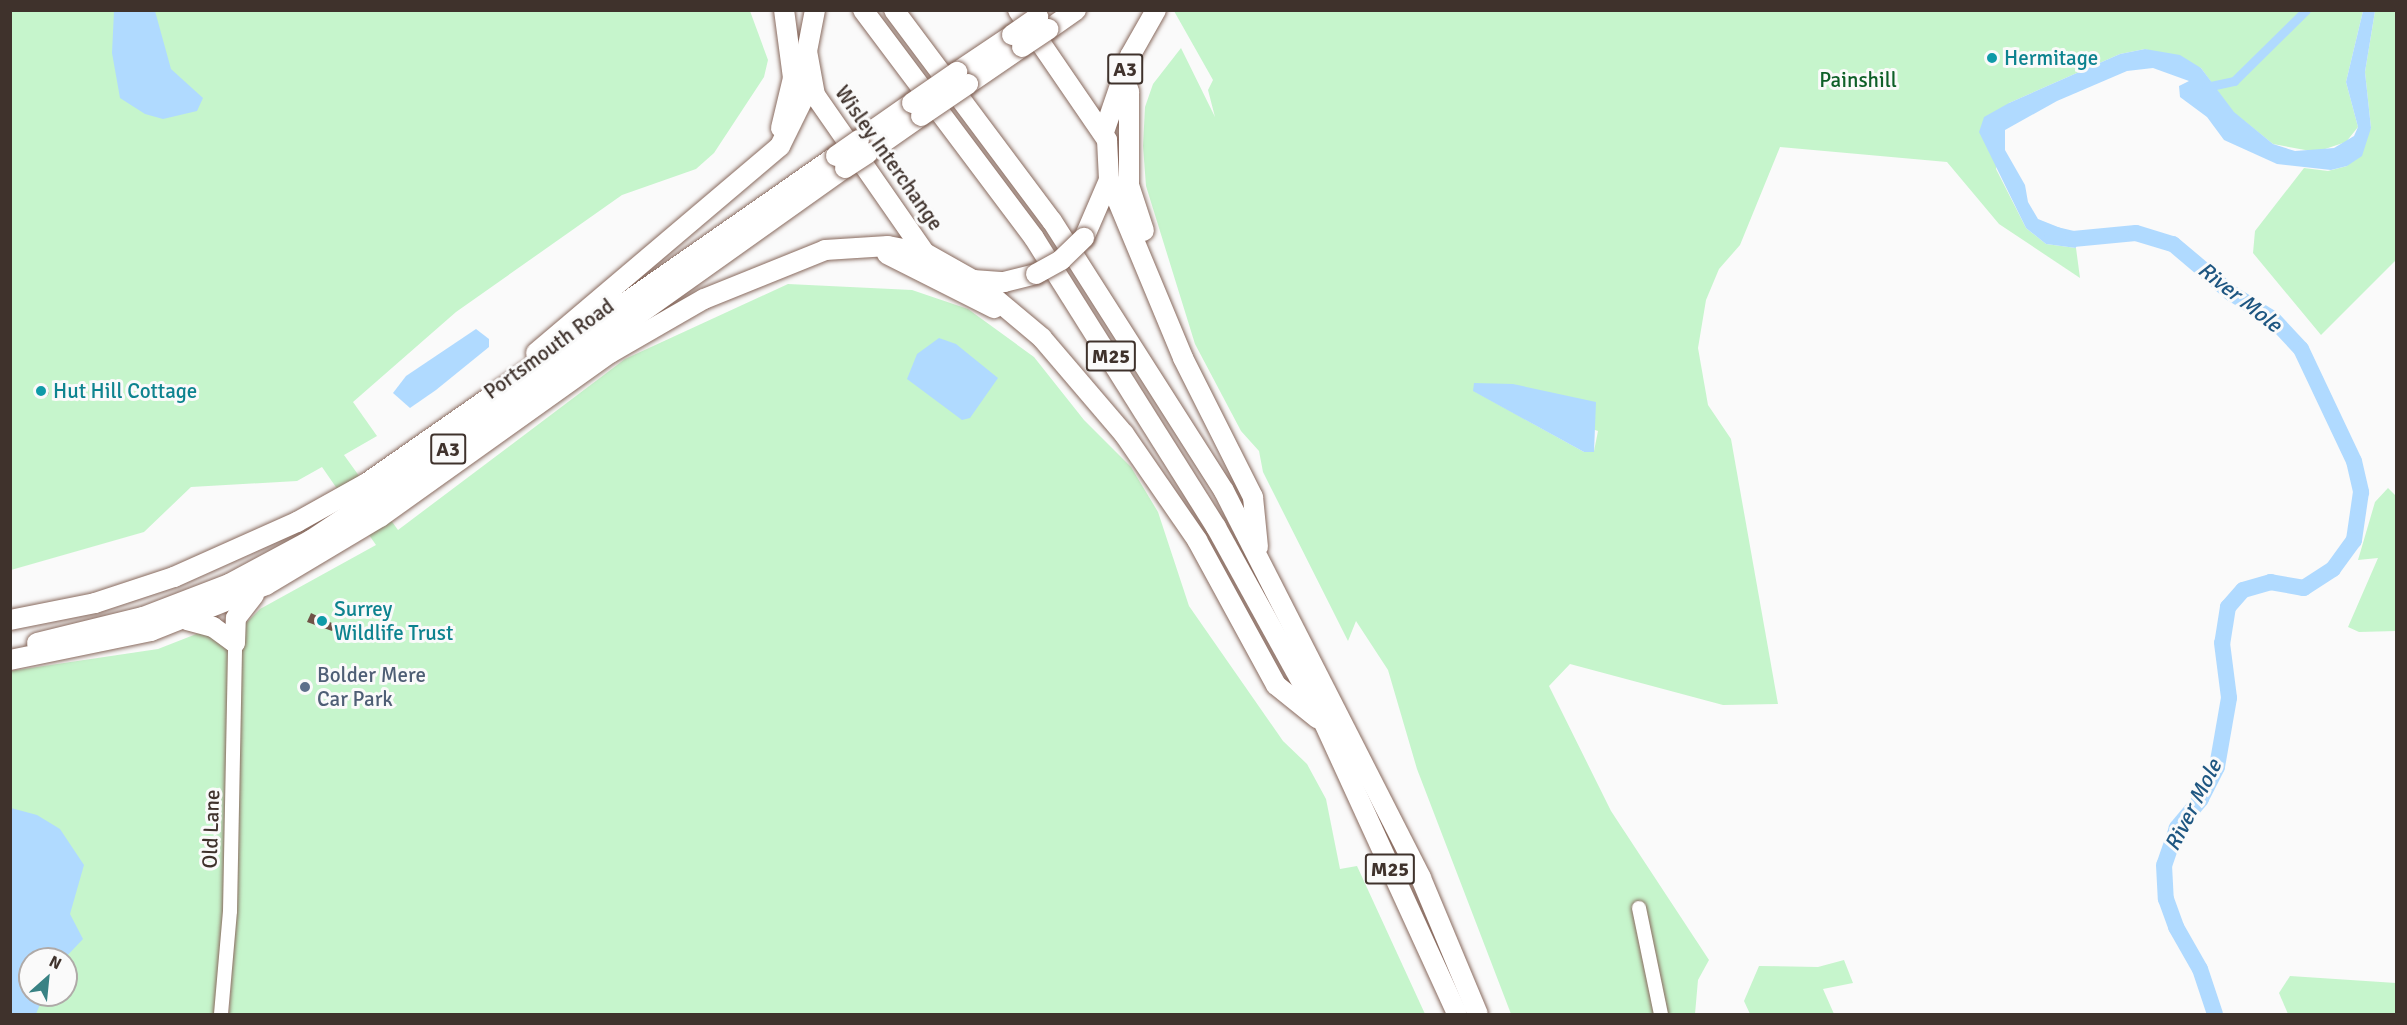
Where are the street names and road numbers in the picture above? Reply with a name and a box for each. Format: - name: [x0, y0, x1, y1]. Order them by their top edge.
- road number: A3: [1107, 52, 1143, 86]
- street label: Wisley Interchange: [830, 81, 948, 235]
- street label: Portsmouth Road: [479, 293, 619, 405]
- road number: M25: [1086, 339, 1136, 373]
- road number: A3: [430, 432, 466, 466]
- street label: Old Lane: [197, 789, 225, 869]
- road number: M25: [1364, 852, 1416, 886]

